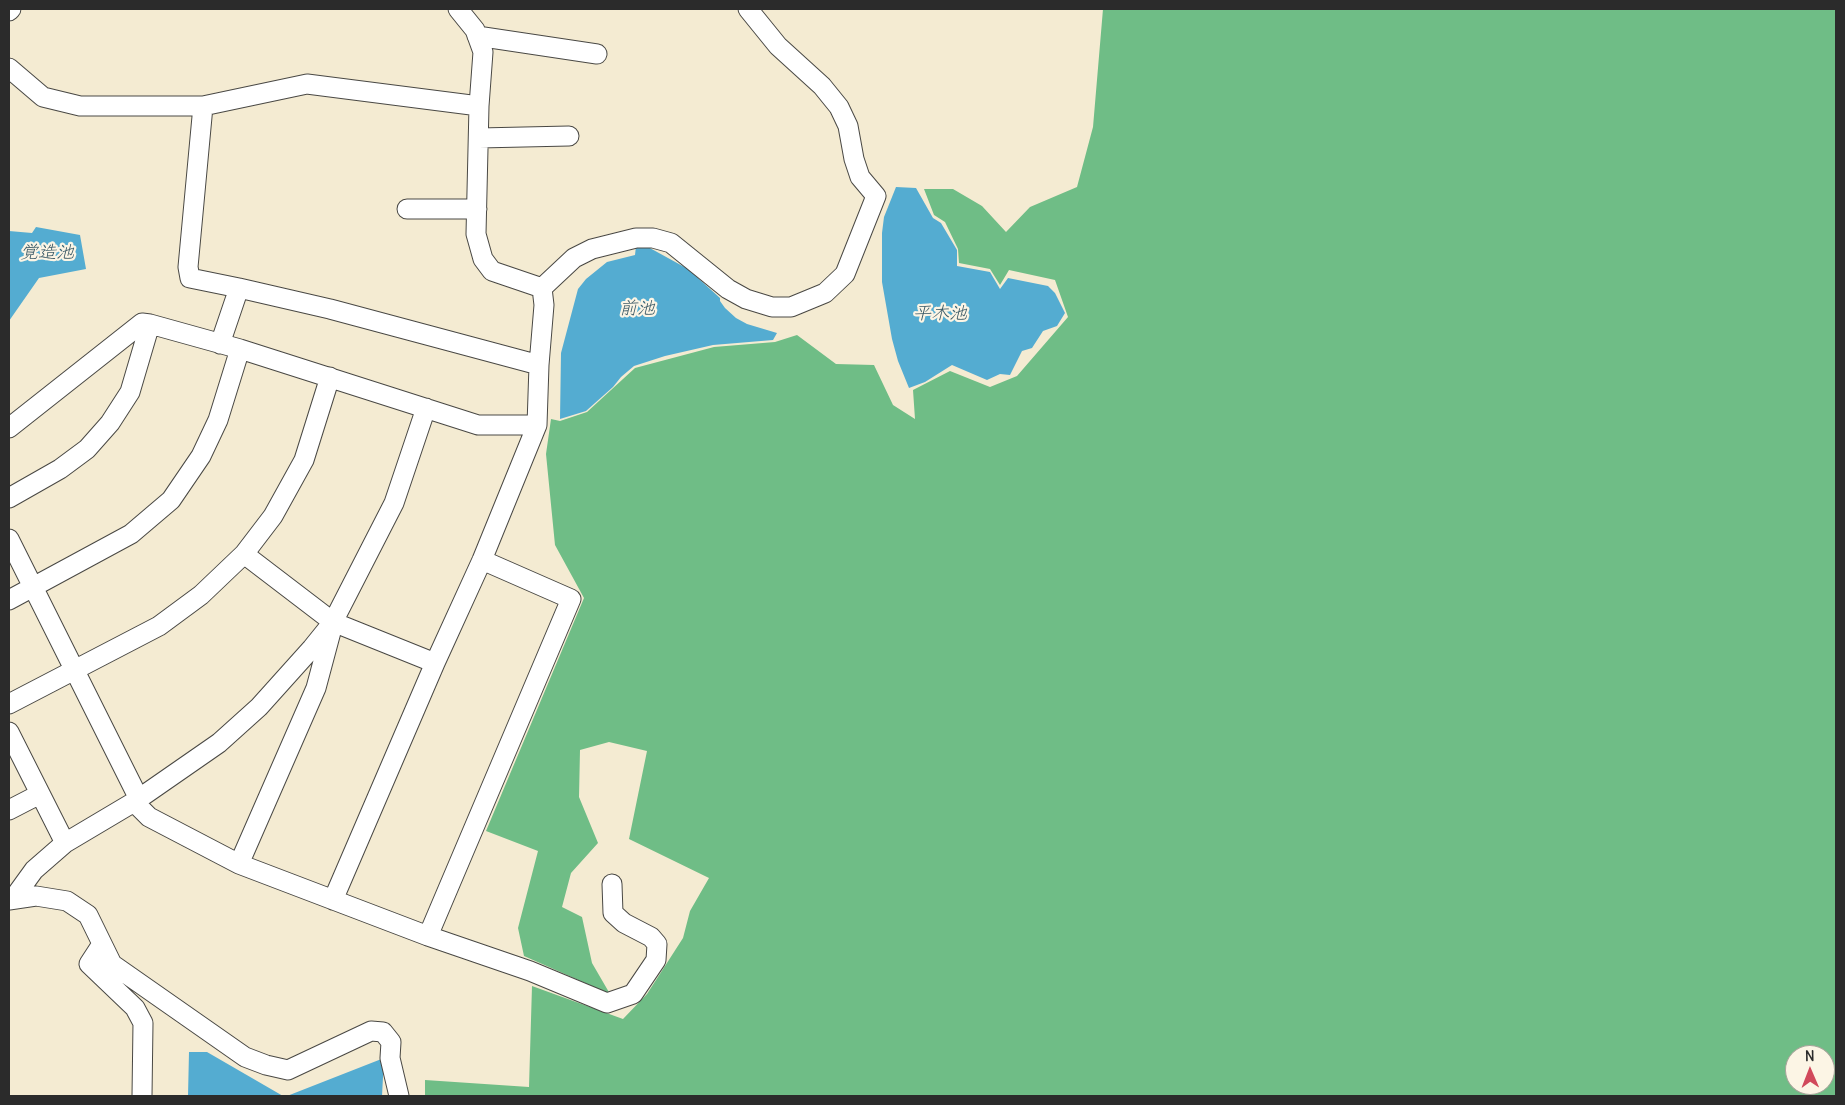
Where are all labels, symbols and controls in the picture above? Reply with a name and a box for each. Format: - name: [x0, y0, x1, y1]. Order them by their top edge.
- water label: 覚造池: [20, 242, 74, 264]
- water label: 前池: [619, 298, 655, 320]
- water label: 平木池: [913, 303, 967, 325]
- north arrow: [1785, 1045, 1835, 1095]
- text: N: [1805, 1047, 1815, 1065]

